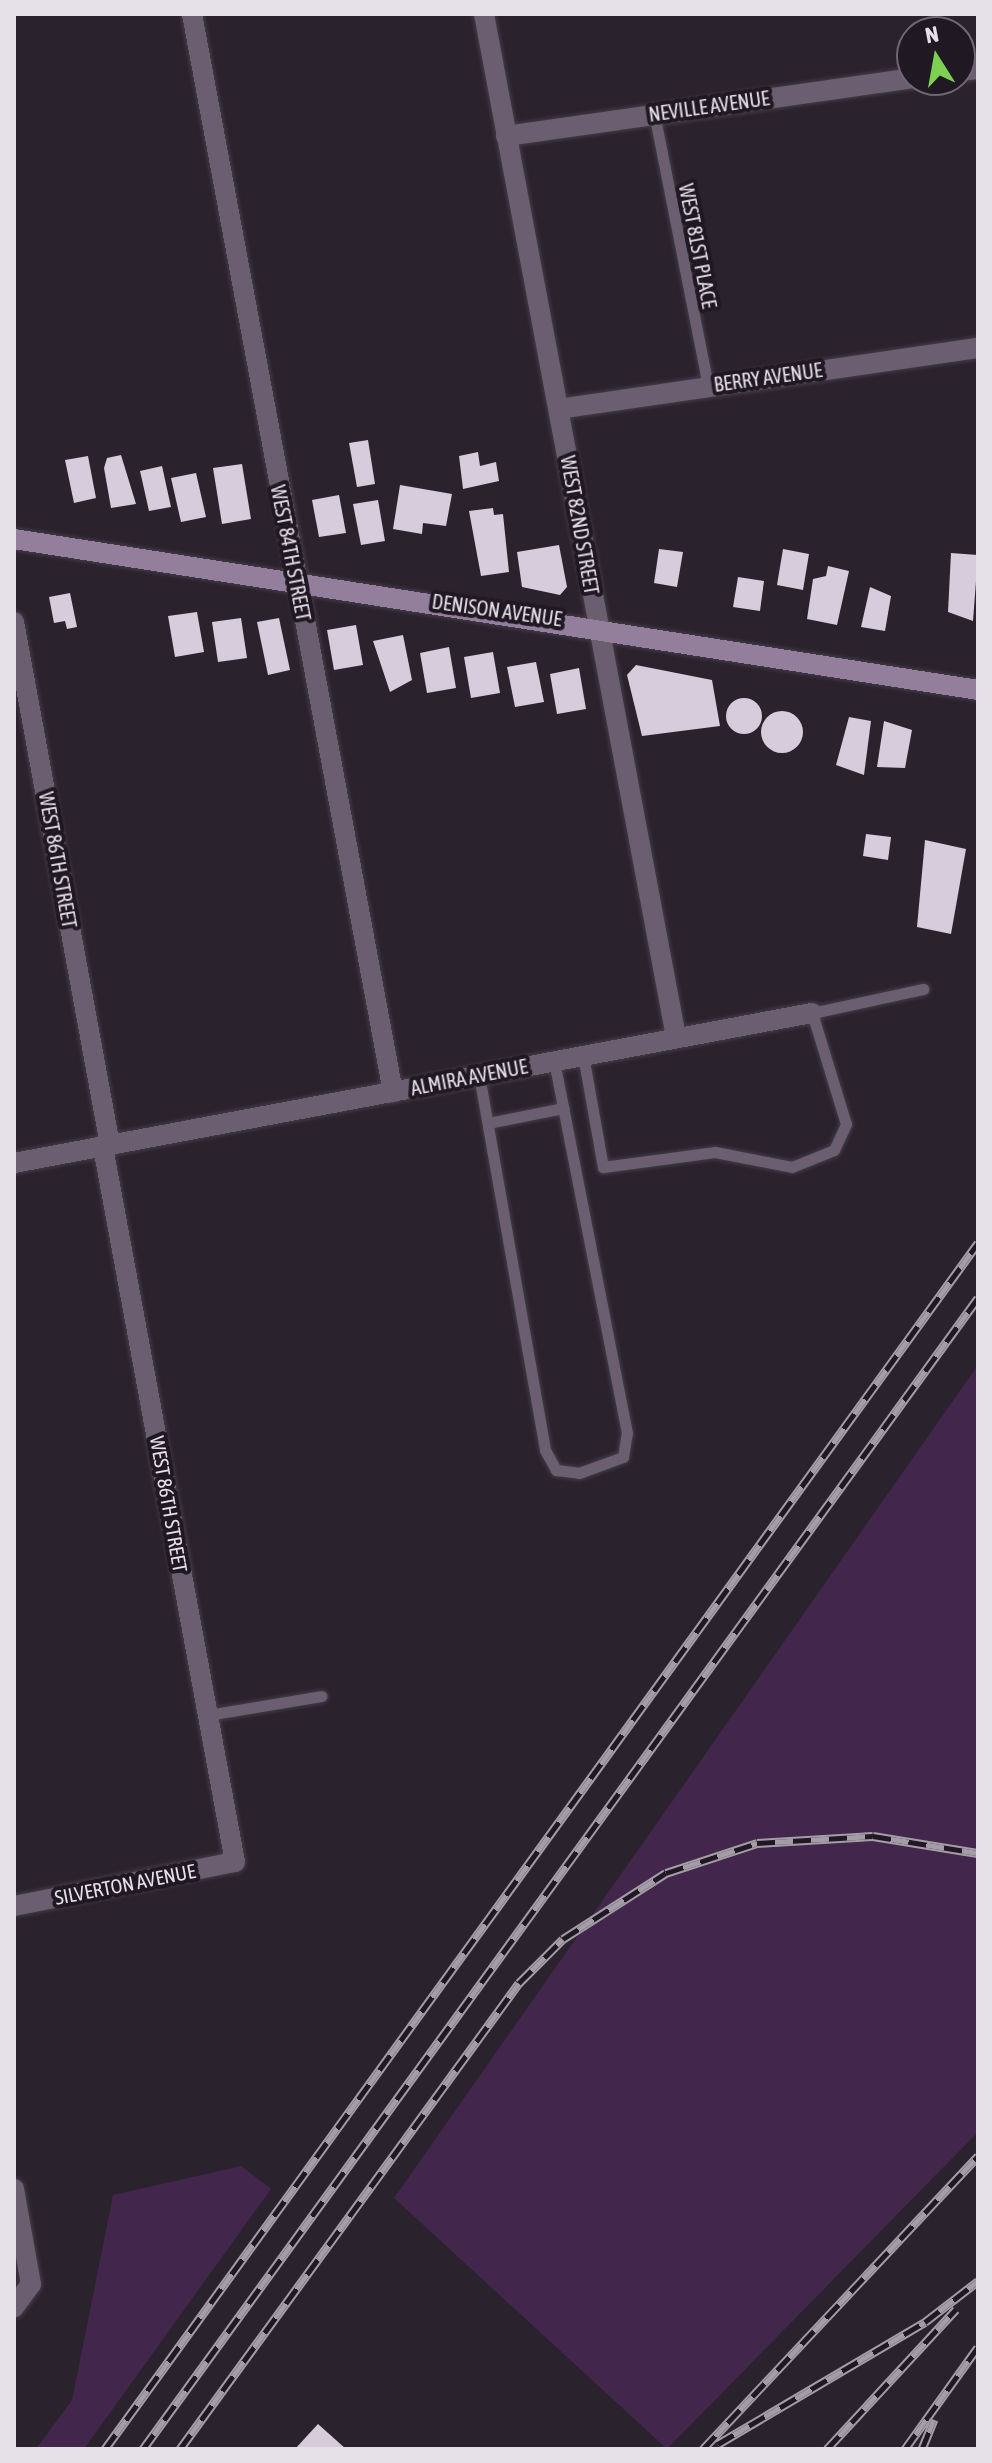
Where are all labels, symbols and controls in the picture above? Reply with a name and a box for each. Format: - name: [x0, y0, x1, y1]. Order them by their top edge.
- north arrow: [896, 16, 976, 96]
- text: N: [923, 20, 941, 48]
- street label: NEVILLE AVENUE: [647, 86, 771, 126]
- street label: WEST 81ST PLACE: [674, 182, 722, 310]
- street label: BERRY AVENUE: [712, 358, 824, 396]
- street label: WEST 82ND STREET: [556, 454, 604, 596]
- street label: WEST 84TH STREET: [266, 483, 316, 623]
- street label: DENISON AVENUE: [430, 589, 564, 631]
- street label: WEST 86TH STREET: [34, 790, 82, 930]
- street label: ALMIRA AVENUE: [409, 1054, 529, 1100]
- street label: WEST 86TH STREET: [145, 1434, 193, 1574]
- street label: SILVERTON AVENUE: [53, 1859, 197, 1909]

